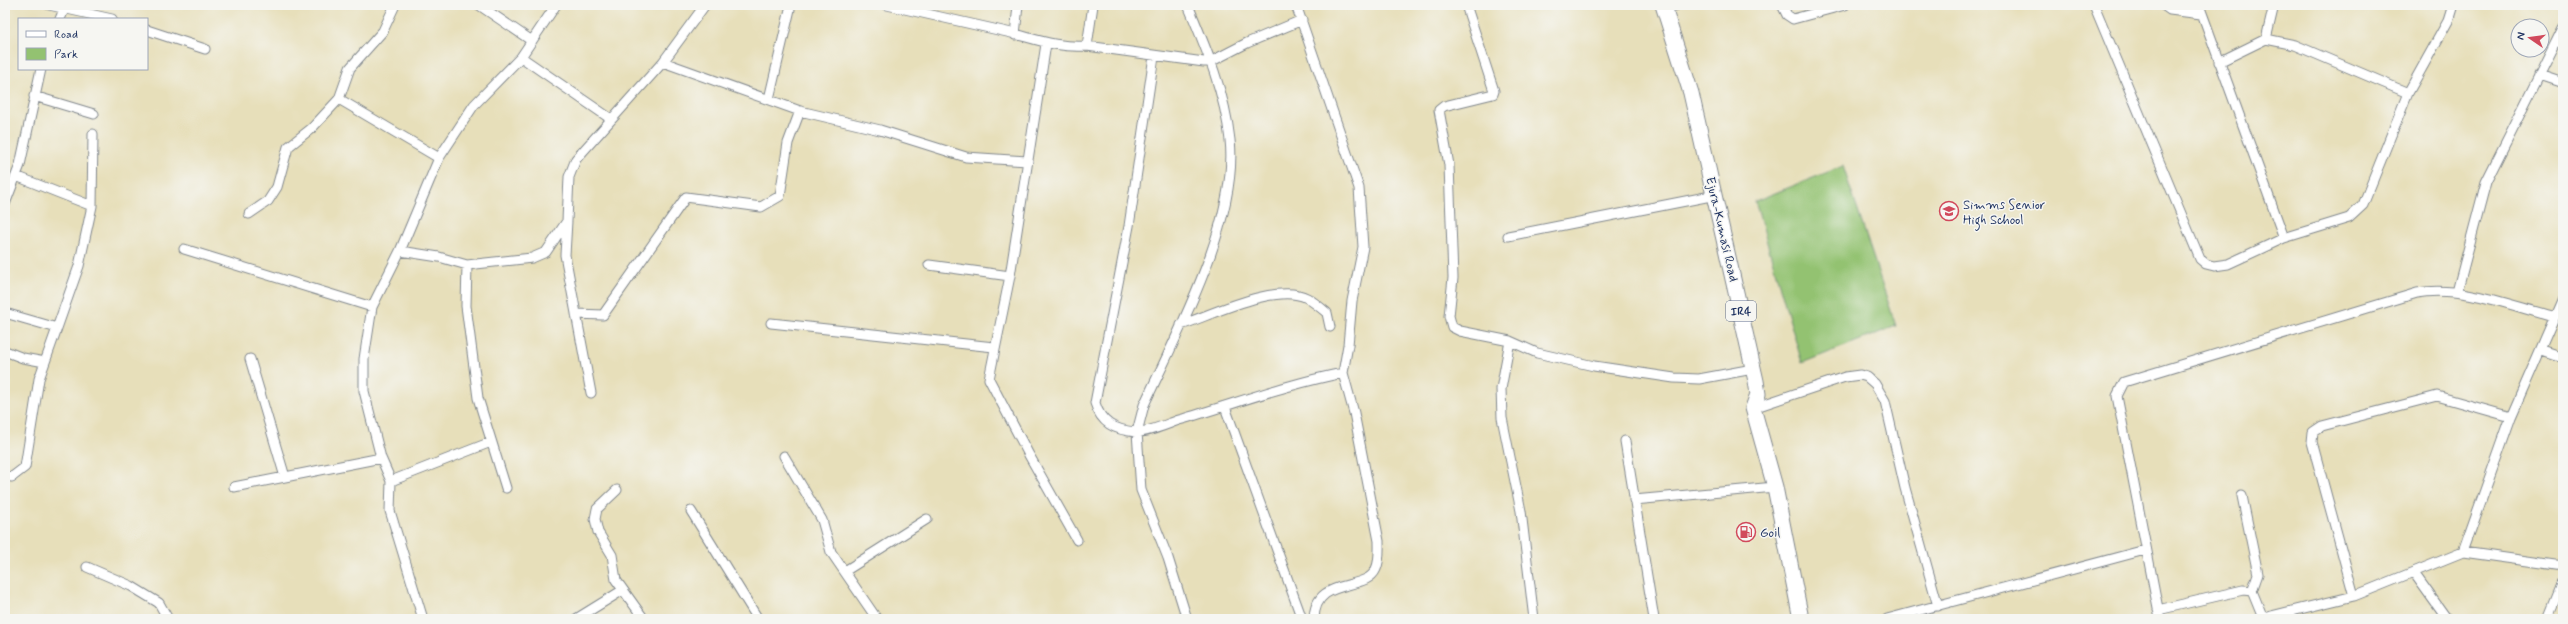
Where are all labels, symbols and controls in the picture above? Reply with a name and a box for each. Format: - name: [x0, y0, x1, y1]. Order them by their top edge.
- legend: [18, 18, 148, 70]
- north arrow: [2510, 18, 2550, 58]
- text: Road: [54, 27, 78, 43]
- text: N: [2514, 31, 2529, 41]
- text: Park: [54, 47, 78, 63]
- street label: Ejura-Kumasi Road: [1701, 175, 1742, 283]
- place label: Simms Senior High School: [1963, 197, 2046, 231]
- school or university icon: Simms Senior High School: [1938, 200, 1960, 222]
- road number: IR4: [1726, 301, 1756, 321]
- fuel station icon: Goil: [1735, 521, 1757, 543]
- place label: Goil: [1760, 525, 1780, 542]

